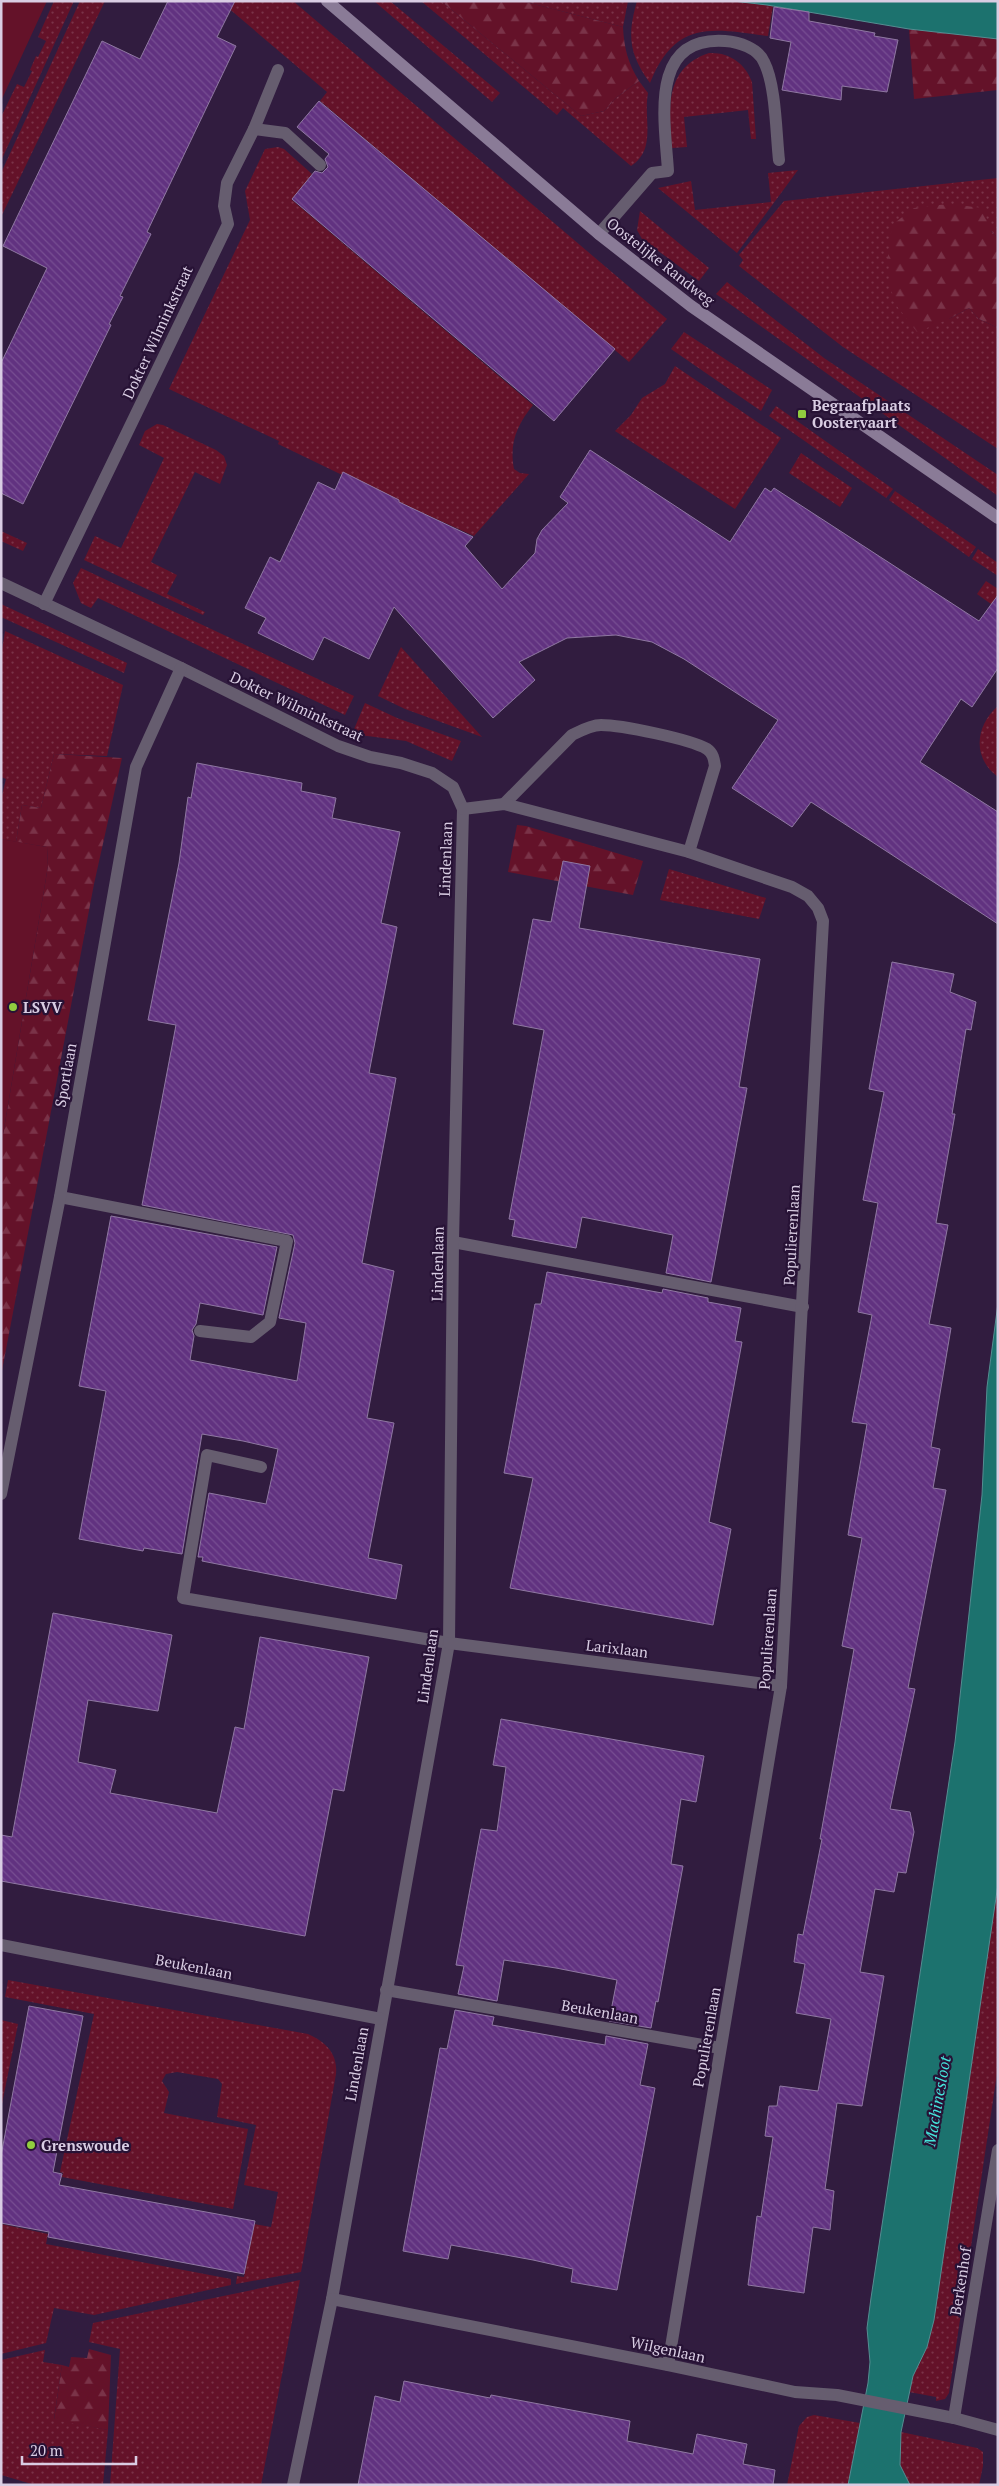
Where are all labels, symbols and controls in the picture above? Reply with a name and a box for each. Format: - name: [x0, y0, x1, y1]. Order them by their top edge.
- street label: Oostelijke Randweg: [603, 213, 720, 310]
- street label: Dokter Wilminkstraat: [117, 262, 197, 402]
- place label: Begraafplaats Oostervaart: [812, 395, 911, 432]
- marker: Begraafplaats Oostervaart: [796, 408, 808, 420]
- street label: Dokter Wilminkstraat: [227, 666, 367, 746]
- street label: Lindenlaan: [434, 821, 456, 897]
- place label: LSVV: [23, 997, 63, 1017]
- marker: LSVV: [7, 1001, 19, 1013]
- street label: Sportlaan: [50, 1041, 80, 1109]
- street label: Populierenlaan: [778, 1184, 804, 1286]
- street label: Lindenlaan: [426, 1226, 448, 1302]
- street label: Populierenlaan: [753, 1588, 781, 1690]
- street label: Lindenlaan: [412, 1627, 442, 1705]
- street label: Larixlaan: [585, 1634, 649, 1662]
- street label: Beukenlaan: [154, 1949, 234, 1983]
- street label: Populierenlaan: [687, 1985, 725, 2089]
- street label: Beukenlaan: [560, 1994, 640, 2028]
- street label: Lindenlaan: [340, 2025, 372, 2103]
- water label: Machinesloot: [918, 2054, 956, 2149]
- place label: Grenswoude: [41, 2135, 129, 2155]
- marker: Grenswoude: [25, 2139, 37, 2151]
- street label: Berkenhof: [945, 2245, 975, 2317]
- street label: Wilgenlaan: [629, 2331, 707, 2367]
- scale bar: [22, 2434, 136, 2466]
- text: 20 m: [30, 2440, 63, 2460]

